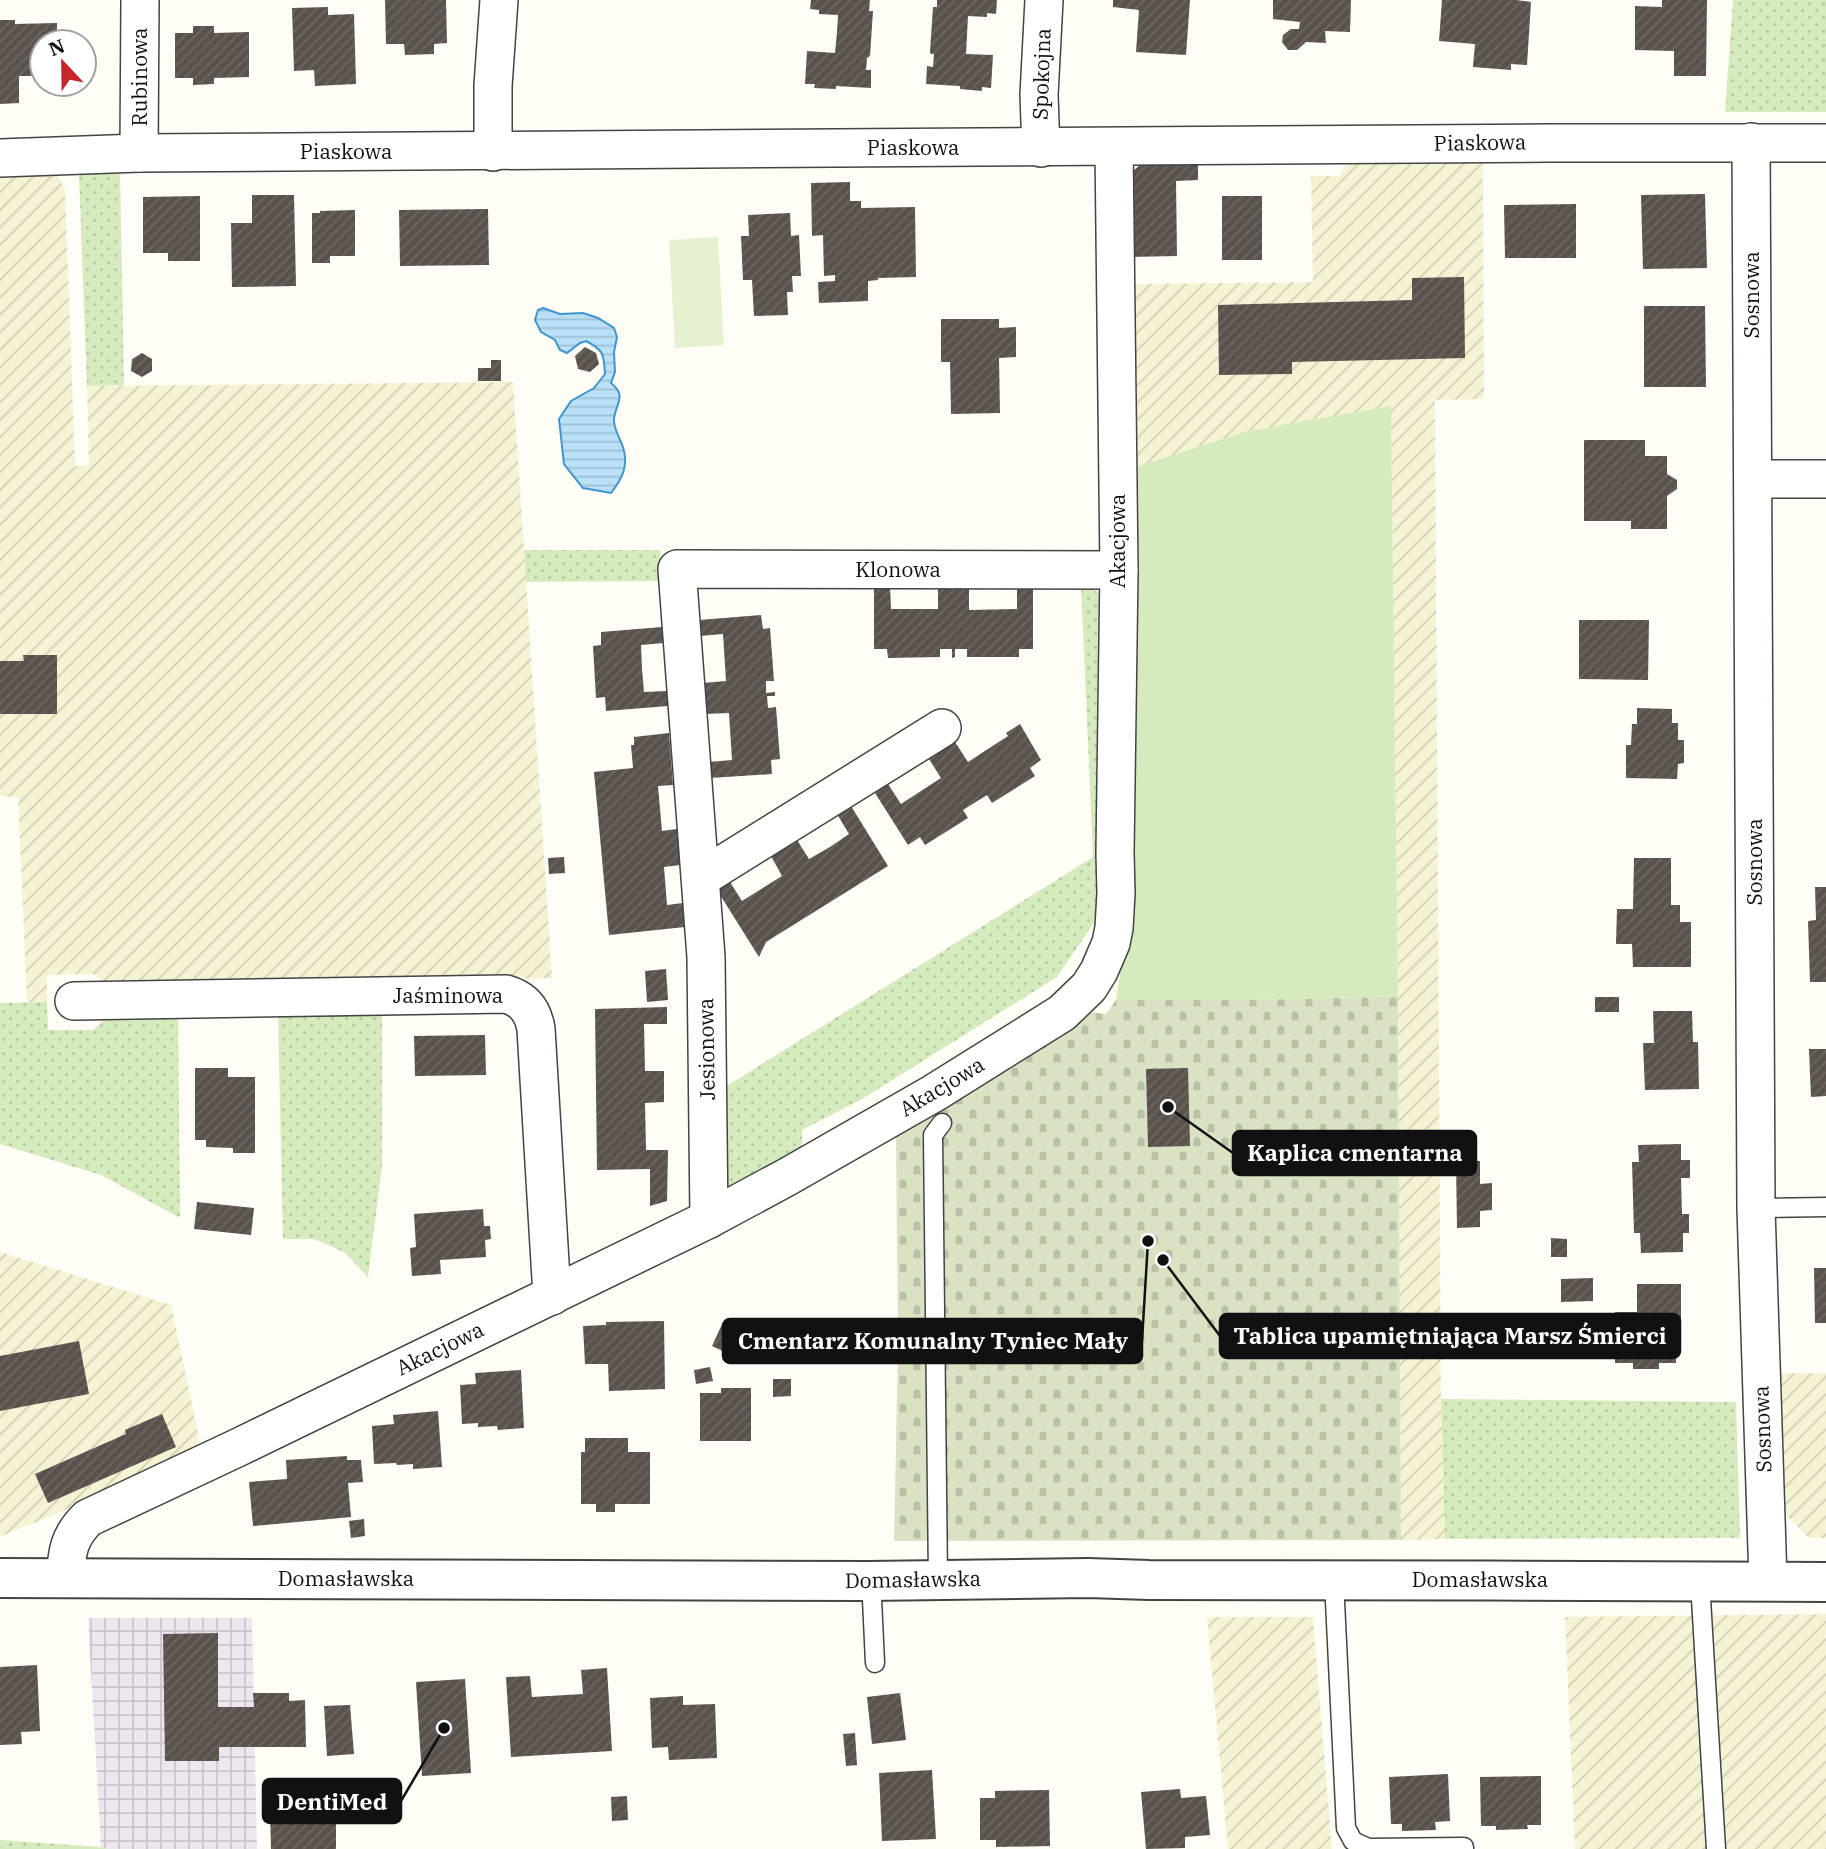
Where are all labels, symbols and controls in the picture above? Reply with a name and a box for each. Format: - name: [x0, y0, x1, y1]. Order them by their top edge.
- street label: Spokojna: [1025, 27, 1057, 121]
- north arrow: [28, 28, 98, 98]
- street label: Rubinowa: [125, 28, 153, 126]
- text: N: [45, 33, 68, 61]
- street label: Piaskowa: [1433, 127, 1527, 157]
- street label: Piaskowa: [867, 133, 959, 161]
- street label: Piaskowa: [300, 137, 392, 165]
- street label: Sosnowa: [1737, 251, 1765, 339]
- street label: Akacjowa: [1103, 494, 1131, 588]
- street label: Klonowa: [855, 555, 941, 583]
- street label: Sosnowa: [1740, 818, 1768, 906]
- street label: Jaśminowa: [393, 981, 503, 1009]
- street label: Jesionowa: [691, 998, 721, 1100]
- street label: Akacjowa: [894, 1050, 989, 1122]
- callout: Kaplica cmentarna: [1233, 1131, 1476, 1175]
- text: Kaplica cmentarna: [1247, 1137, 1463, 1167]
- callout: Tablica upamiętniająca Marsz Śmierci: [1220, 1314, 1680, 1358]
- street label: Akacjowa: [391, 1315, 488, 1381]
- callout: Cmentarz Komunalny Tyniec Mały: [723, 1319, 1142, 1363]
- text: Tablica upamiętniająca Marsz Śmierci: [1234, 1320, 1667, 1350]
- text: Cmentarz Komunalny Tyniec Mały: [738, 1325, 1128, 1355]
- street label: Sosnowa: [1746, 1385, 1778, 1473]
- street label: Domasławska: [278, 1564, 414, 1592]
- street label: Domasławska: [845, 1564, 981, 1594]
- street label: Domasławska: [1412, 1565, 1548, 1593]
- callout: DentiMed: [263, 1779, 401, 1823]
- text: DentiMed: [277, 1786, 387, 1816]

